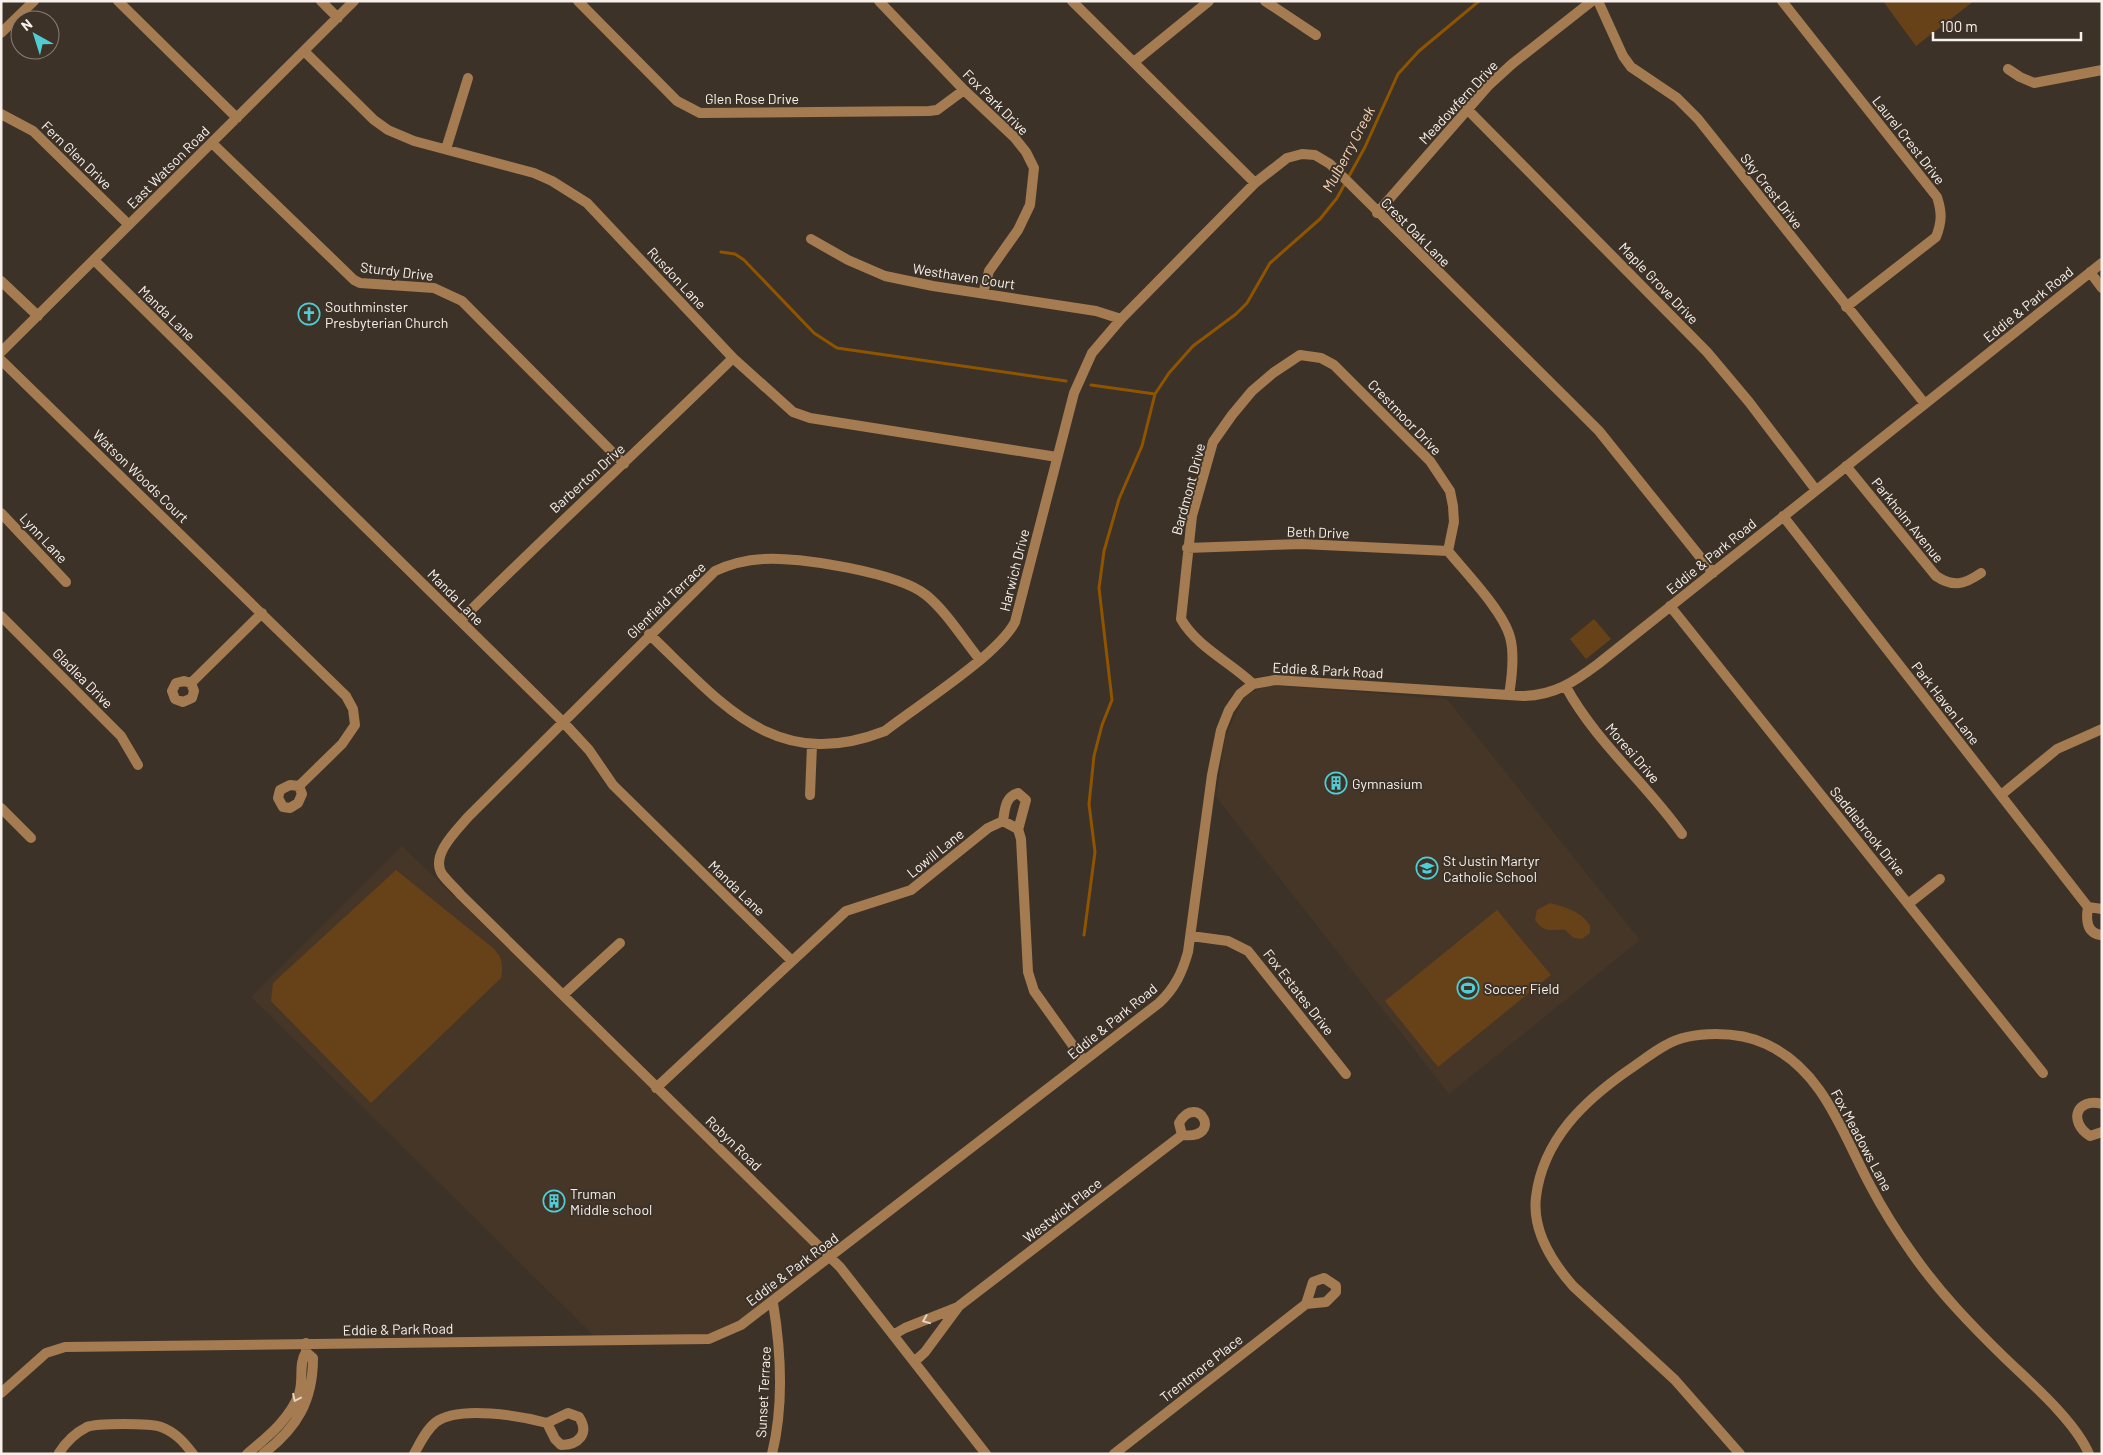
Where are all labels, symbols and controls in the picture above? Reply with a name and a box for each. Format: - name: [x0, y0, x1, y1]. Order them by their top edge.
- north arrow: [10, 10, 60, 60]
- scale bar: [1933, 10, 2080, 42]
- text: N: [18, 15, 35, 34]
- text: 100 m: [1940, 17, 1978, 35]
- street label: Meadowfern Drive: [1415, 57, 1501, 147]
- street label: Fox Park Drive: [960, 66, 1032, 138]
- street label: Glen Rose Drive: [705, 90, 799, 107]
- street label: Laurel Crest Drive: [1869, 92, 1949, 188]
- water label: Mulberry Creek: [1318, 102, 1378, 195]
- street label: Fern Glen Drive: [38, 117, 116, 193]
- street label: East Watson Road: [123, 122, 213, 212]
- street label: Sky Crest Drive: [1737, 150, 1807, 232]
- street label: Crest Oak Lane: [1378, 194, 1454, 270]
- street label: Maple Grove Drive: [1616, 239, 1702, 327]
- street label: Rusdon Lane: [644, 244, 710, 312]
- street label: Sturdy Drive: [359, 258, 435, 284]
- street label: Westhaven Court: [912, 260, 1016, 292]
- street label: Eddie & Park Road: [1980, 263, 2076, 345]
- street label: Manda Lane: [135, 282, 199, 344]
- place label: Southminster Presbyterian Church: [325, 298, 448, 331]
- church icon: Southminster Presbyterian Church: [297, 302, 321, 326]
- street label: Crestmoor Drive: [1365, 376, 1445, 458]
- street label: Watson Woods Court: [90, 426, 192, 526]
- street label: Barberton Drive: [546, 440, 628, 516]
- street label: Bardmont Drive: [1168, 441, 1208, 537]
- street label: Parkholm Avenue: [1868, 474, 1948, 566]
- street label: Lynn Lane: [17, 509, 71, 567]
- street label: Eddie & Park Road: [1663, 515, 1759, 597]
- street label: Beth Drive: [1286, 522, 1350, 542]
- street label: Harwich Drive: [996, 527, 1032, 613]
- street label: Glenfield Terrace: [623, 558, 709, 642]
- street label: Manda Lane: [424, 565, 488, 629]
- street label: Gladlea Drive: [49, 644, 117, 712]
- street label: Park Haven Lane: [1908, 658, 1984, 748]
- street label: Eddie & Park Road: [1272, 659, 1384, 681]
- street label: Moresi Drive: [1602, 719, 1664, 787]
- building icon: Gymnasium: [1324, 771, 1348, 795]
- place label: Gymnasium: [1352, 775, 1423, 792]
- street label: Saddlebrook Drive: [1827, 783, 1909, 879]
- street label: Lowill Lane: [903, 825, 967, 881]
- place label: St Justin Martyr Catholic School: [1443, 852, 1540, 885]
- school or university icon: St Justin Martyr Catholic School: [1415, 856, 1439, 880]
- street label: Manda Lane: [705, 857, 769, 919]
- street label: Fox Estates Drive: [1260, 946, 1338, 1038]
- sports icon: Soccer Field: [1456, 976, 1480, 1000]
- street label: Eddie & Park Road: [1064, 980, 1160, 1062]
- place label: Soccer Field: [1484, 980, 1560, 997]
- street label: Fox Meadows Lane: [1828, 1086, 1896, 1194]
- street label: Robyn Road: [702, 1112, 766, 1174]
- street label: Westwick Place: [1019, 1174, 1105, 1246]
- place label: Truman Middle school: [570, 1185, 652, 1218]
- building icon: Truman Middle school: [542, 1189, 566, 1213]
- street label: Eddie & Park Road: [743, 1229, 841, 1309]
- one-way arrow: [922, 1313, 931, 1324]
- street label: Eddie & Park Road: [342, 1320, 454, 1338]
- street label: Trentmore Place: [1156, 1330, 1246, 1406]
- street label: Sunset Terrace: [752, 1346, 774, 1438]
- one-way arrow: [292, 1393, 302, 1402]

